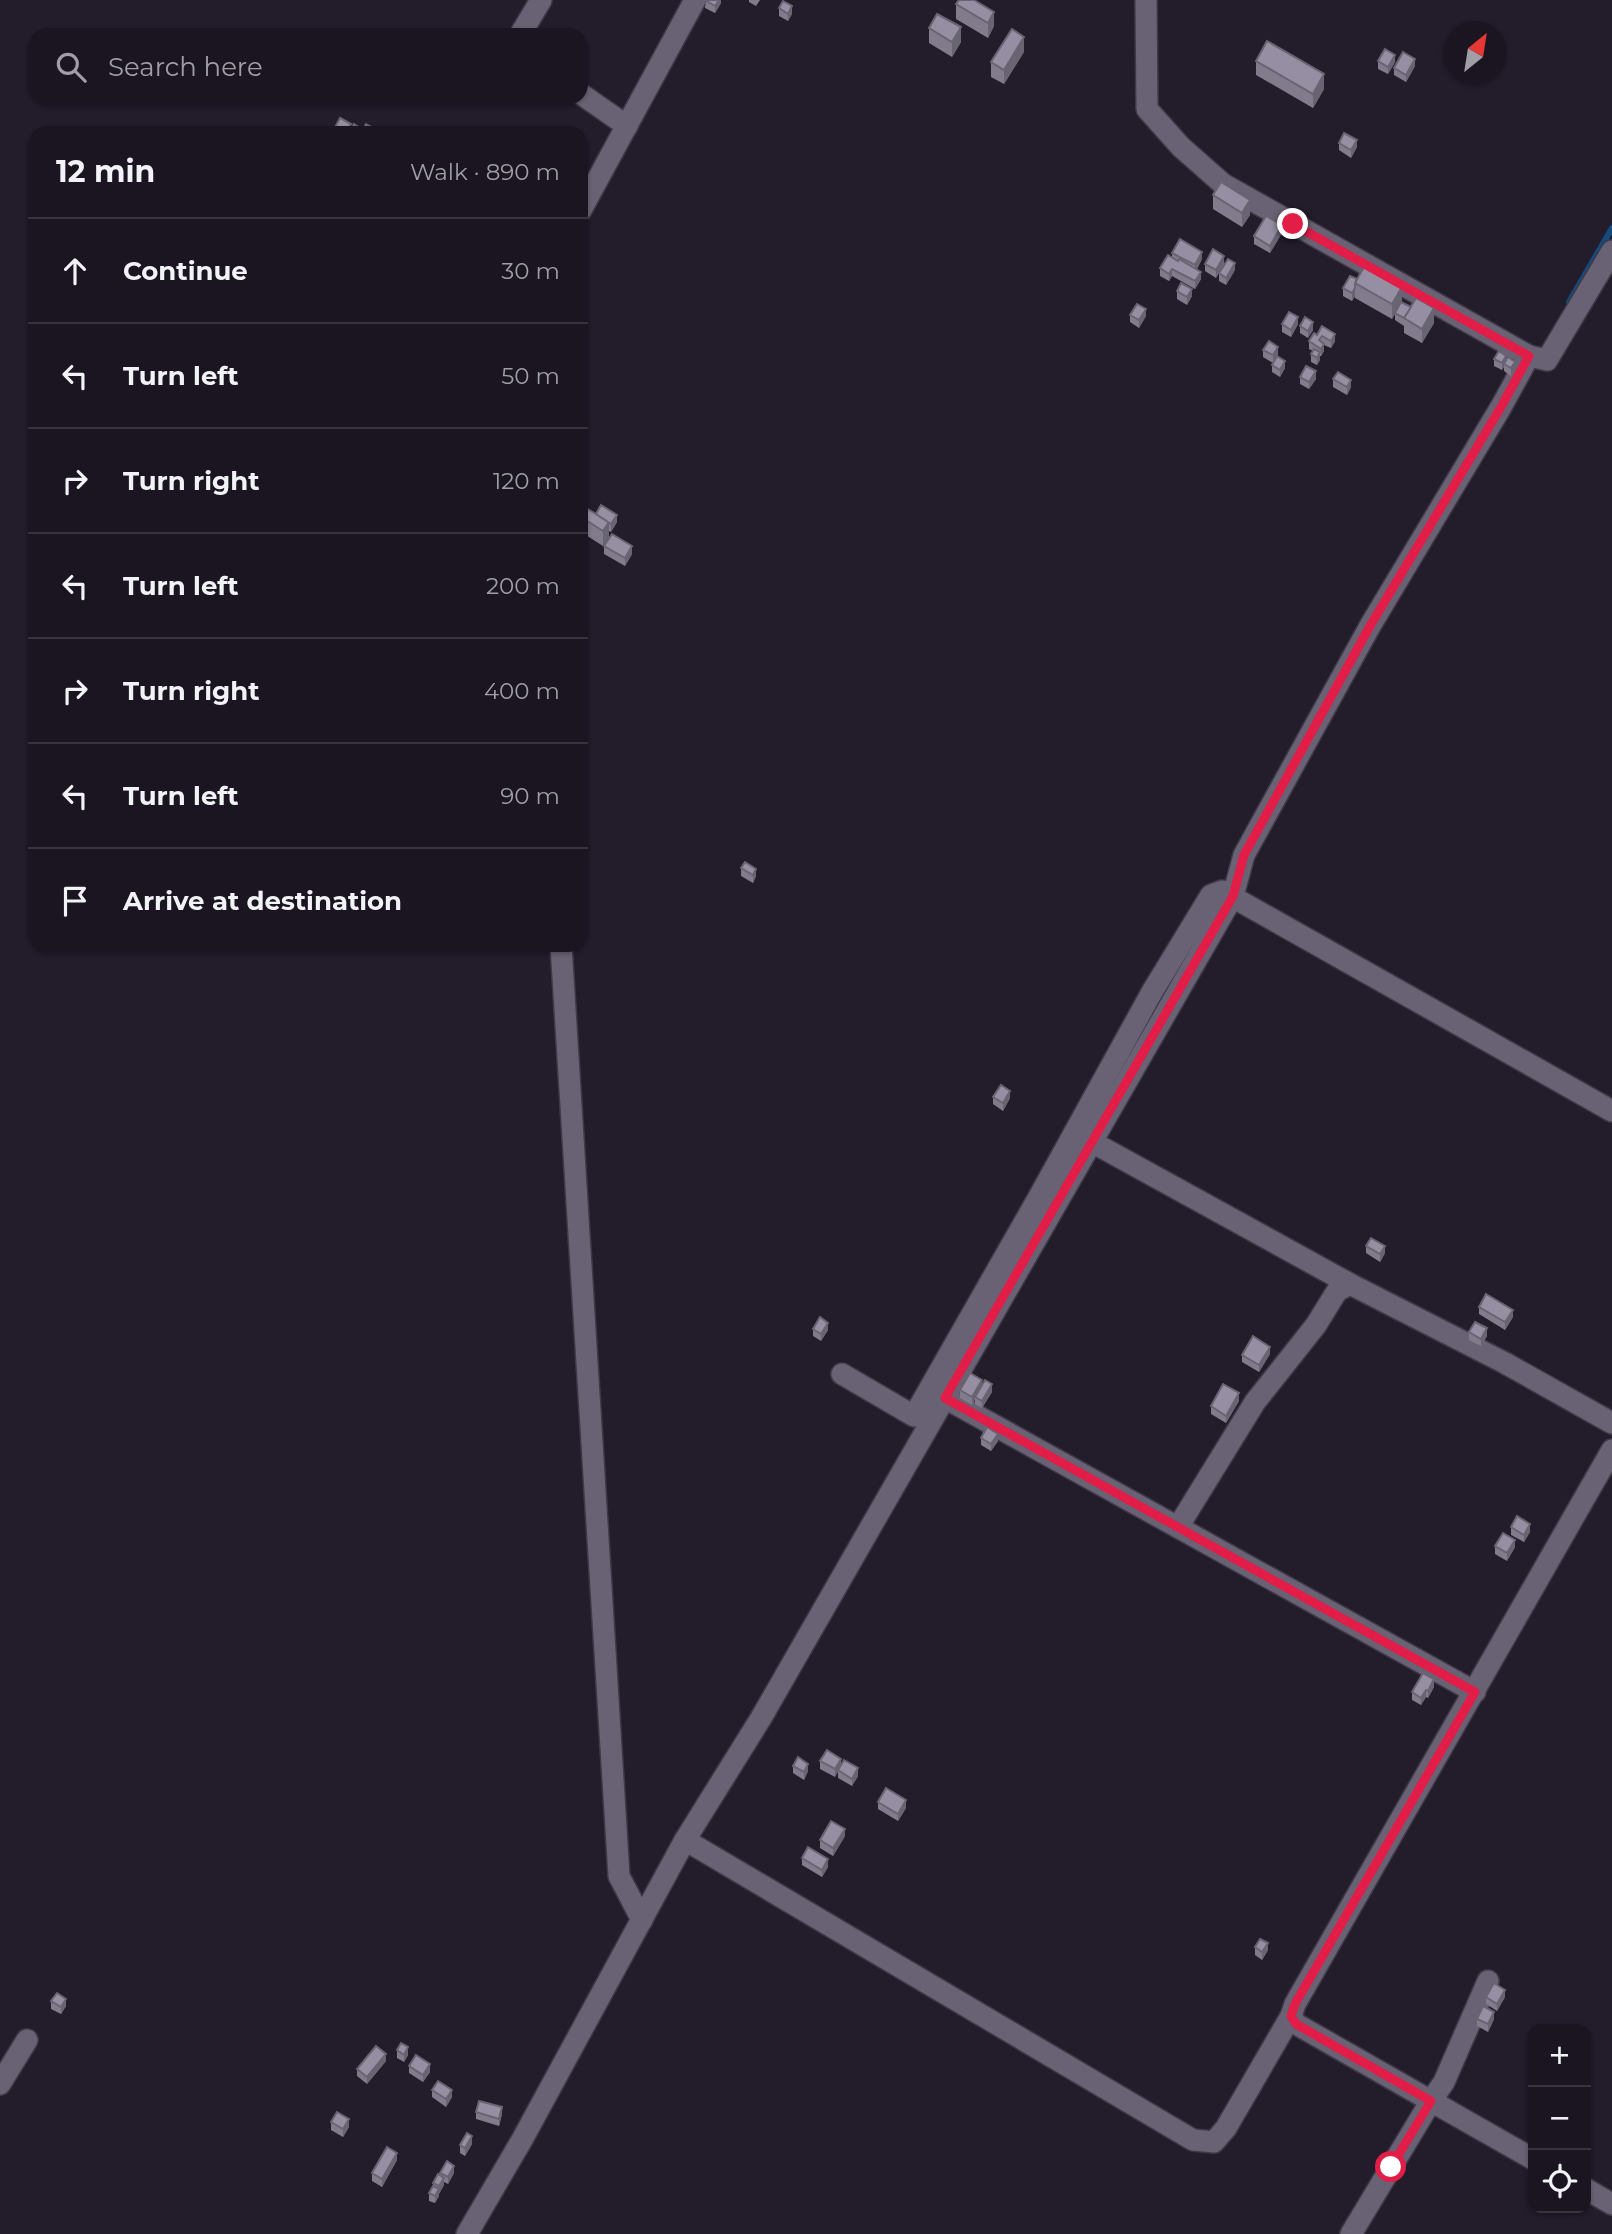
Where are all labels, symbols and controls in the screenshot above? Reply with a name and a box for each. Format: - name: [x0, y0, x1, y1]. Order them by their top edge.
- north arrow: [1444, 21, 1507, 84]
- search box: [28, 28, 588, 105]
- icon: search: [52, 48, 90, 86]
- text: Search here: [108, 51, 263, 83]
- text: 12 min: [56, 153, 155, 190]
- text: Walk · 890 m: [410, 158, 560, 186]
- route end: [1277, 208, 1308, 239]
- icon: ahead: [56, 252, 94, 290]
- text: Continue: [123, 255, 248, 287]
- text: 30 m: [501, 257, 560, 285]
- icon: left: [56, 357, 94, 395]
- text: Turn left: [123, 360, 239, 392]
- text: 50 m: [501, 362, 560, 390]
- icon: right: [56, 462, 94, 500]
- text: Turn right: [123, 465, 259, 497]
- text: 120 m: [493, 467, 560, 495]
- icon: left: [56, 567, 94, 605]
- text: Turn left: [123, 570, 239, 602]
- text: 200 m: [486, 572, 560, 600]
- icon: right: [56, 672, 94, 710]
- text: Turn right: [123, 675, 259, 707]
- text: 400 m: [484, 677, 560, 705]
- icon: left: [56, 777, 94, 815]
- text: Turn left: [123, 780, 239, 812]
- text: 90 m: [500, 782, 560, 810]
- icon: arrive: [56, 882, 94, 920]
- text: Arrive at destination: [123, 885, 402, 917]
- map controls: [1528, 2024, 1591, 2213]
- button: +: [1528, 2024, 1591, 2087]
- button: −: [1528, 2087, 1591, 2150]
- button: locate: [1528, 2150, 1591, 2213]
- route start: [1375, 2151, 1406, 2182]

